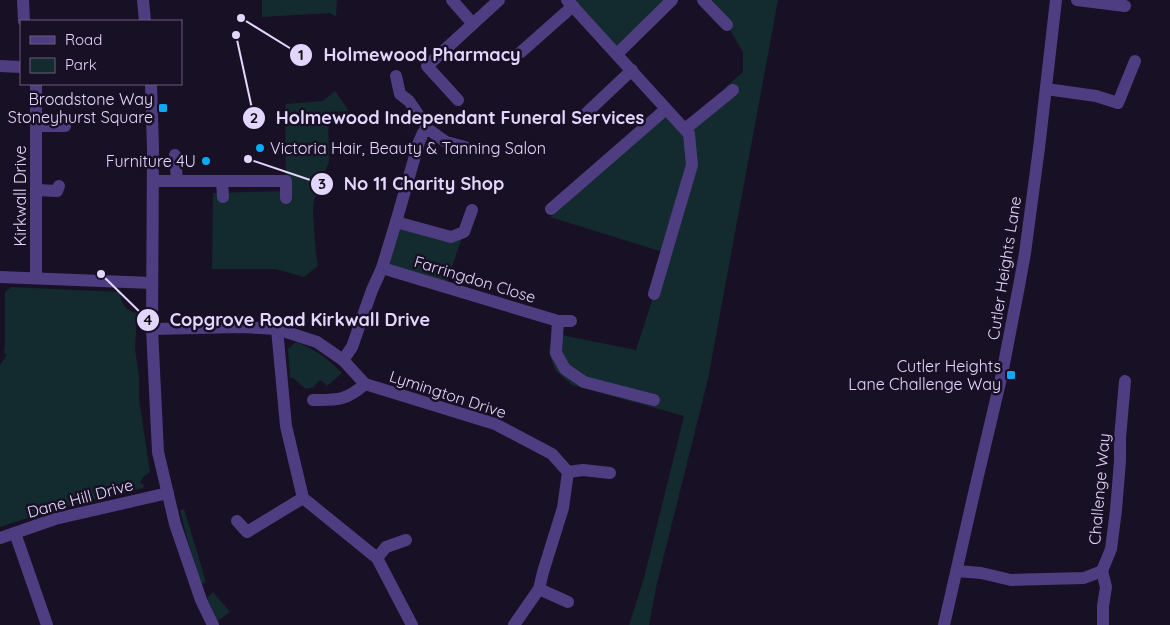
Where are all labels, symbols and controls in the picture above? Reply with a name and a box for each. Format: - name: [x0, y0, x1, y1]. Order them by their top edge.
- legend: [20, 20, 182, 85]
- text: Road: [65, 30, 102, 49]
- callout: Holmewood Pharmacy: [288, 38, 530, 71]
- text: Holmewood Pharmacy: [323, 43, 521, 66]
- text: 1: [298, 45, 304, 64]
- text: Park: [65, 55, 97, 74]
- place label: Broadstone Way Stoneyhurst Square: [8, 89, 153, 127]
- callout: Holmewood Independant Funeral Services: [241, 101, 655, 134]
- marker: Broadstone Way Stoneyhurst Square: [157, 102, 169, 114]
- text: Holmewood Independant Funeral Services: [276, 106, 645, 129]
- text: 2: [250, 108, 258, 127]
- place label: Victoria Hair, Beauty & Tanning Salon: [270, 138, 546, 158]
- marker: Victoria Hair, Beauty & Tanning Salon: [254, 142, 266, 154]
- street label: Kirkwall Drive: [10, 146, 30, 246]
- place label: Furniture 4U: [106, 151, 196, 171]
- marker: Furniture 4U: [200, 155, 212, 167]
- callout: No 11 Charity Shop: [309, 167, 515, 200]
- text: No 11 Charity Shop: [344, 172, 504, 195]
- text: 3: [318, 174, 326, 193]
- street label: Cutler Heights Lane: [983, 195, 1025, 341]
- street label: Farringdon Close: [412, 251, 538, 307]
- callout: Copgrove Road Kirkwall Drive: [135, 303, 441, 336]
- text: Copgrove Road Kirkwall Drive: [170, 308, 430, 331]
- text: 4: [144, 310, 153, 329]
- place label: Cutler Heights Lane Challenge Way: [848, 356, 1001, 394]
- street label: Lymington Drive: [387, 366, 509, 422]
- marker: Cutler Heights Lane Challenge Way: [1005, 369, 1017, 381]
- street label: Challenge Way: [1084, 432, 1114, 546]
- street label: Dane Hill Drive: [25, 474, 135, 522]

